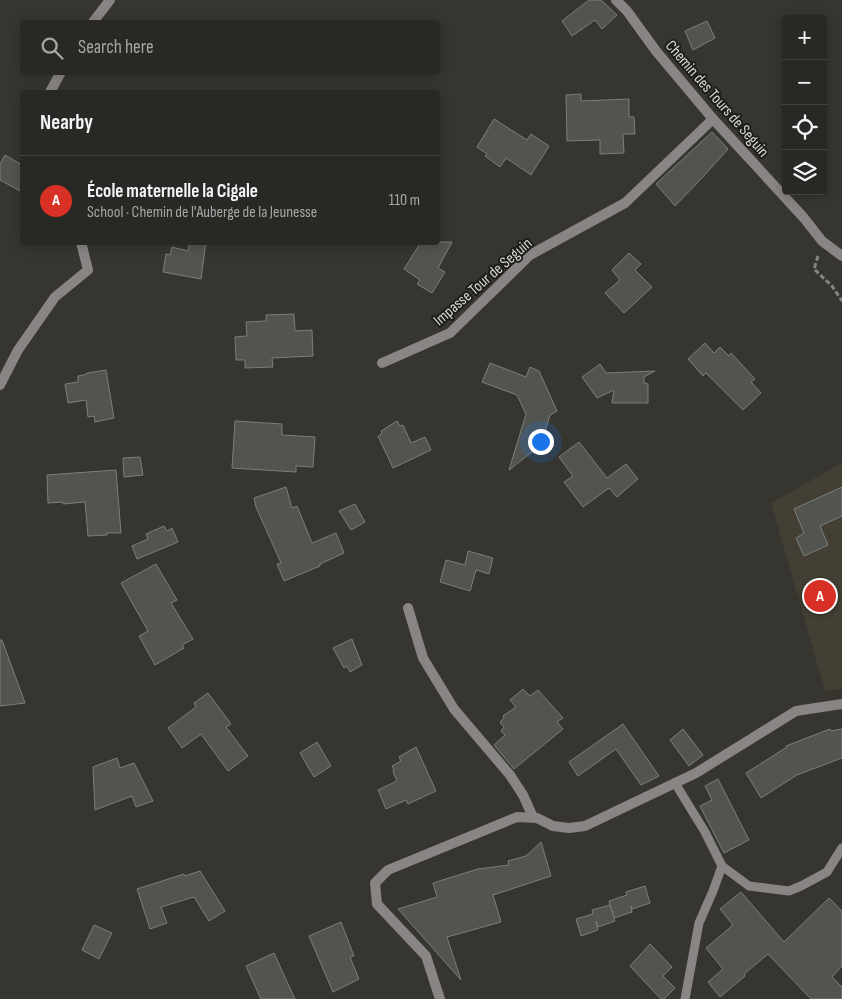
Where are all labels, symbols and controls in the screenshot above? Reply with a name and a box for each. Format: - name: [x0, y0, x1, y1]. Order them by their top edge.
- map controls: [782, 15, 827, 195]
- button: +: [782, 15, 827, 60]
- search box: [20, 20, 440, 75]
- icon: search: [38, 34, 66, 62]
- text: Search here: [78, 36, 154, 59]
- street label: Chemin des Tours de Seguin: [661, 37, 773, 161]
- button: −: [782, 60, 827, 105]
- button: locate: [782, 105, 827, 150]
- text: Nearby: [40, 110, 93, 135]
- button: layers: [782, 150, 827, 195]
- text: École maternelle la Cigale: [87, 180, 258, 203]
- text: A: [52, 191, 60, 210]
- text: 110 m: [389, 191, 420, 210]
- text: School · Chemin de l'Auberge de la Jeunesse: [87, 203, 317, 222]
- street label: Impasse Tour de Seguin: [430, 234, 536, 330]
- your location: [528, 429, 554, 455]
- pin: A: [804, 577, 836, 615]

